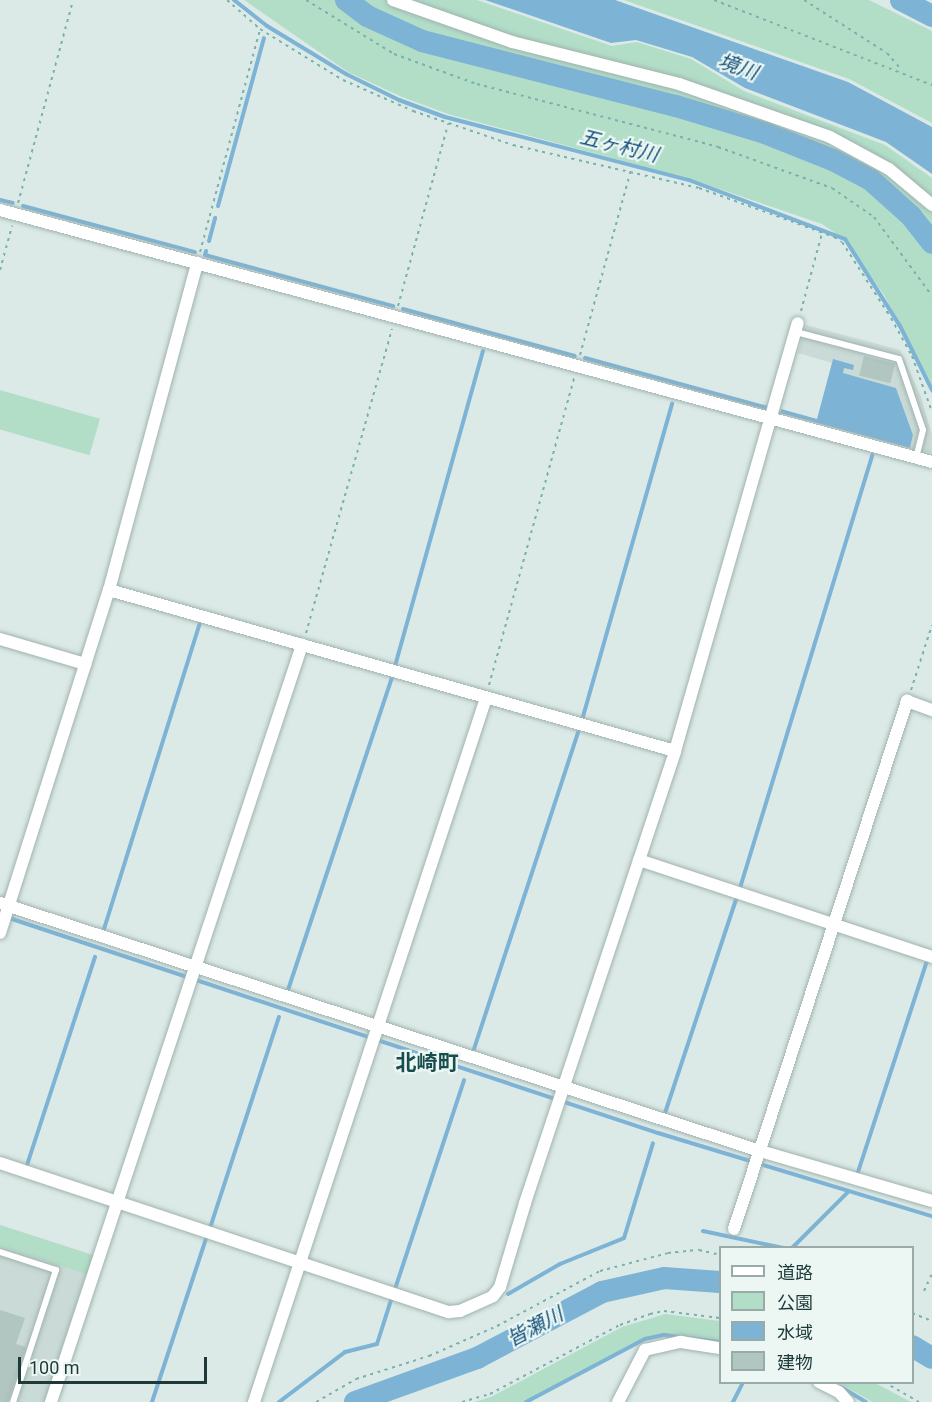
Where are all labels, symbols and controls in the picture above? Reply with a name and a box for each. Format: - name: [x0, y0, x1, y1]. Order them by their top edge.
- water label: 境川: [715, 49, 761, 85]
- water label: 五ヶ村川: [577, 125, 661, 167]
- district label: 北崎町: [396, 1050, 458, 1076]
- legend: [719, 1246, 914, 1384]
- text: 道路: [777, 1262, 813, 1283]
- text: 公園: [777, 1292, 813, 1313]
- water label: 皆瀬川: [503, 1302, 567, 1352]
- text: 水域: [777, 1322, 813, 1343]
- scale bar: [21, 1345, 210, 1383]
- text: 建物: [777, 1352, 813, 1373]
- text: 100 m: [29, 1357, 80, 1378]

